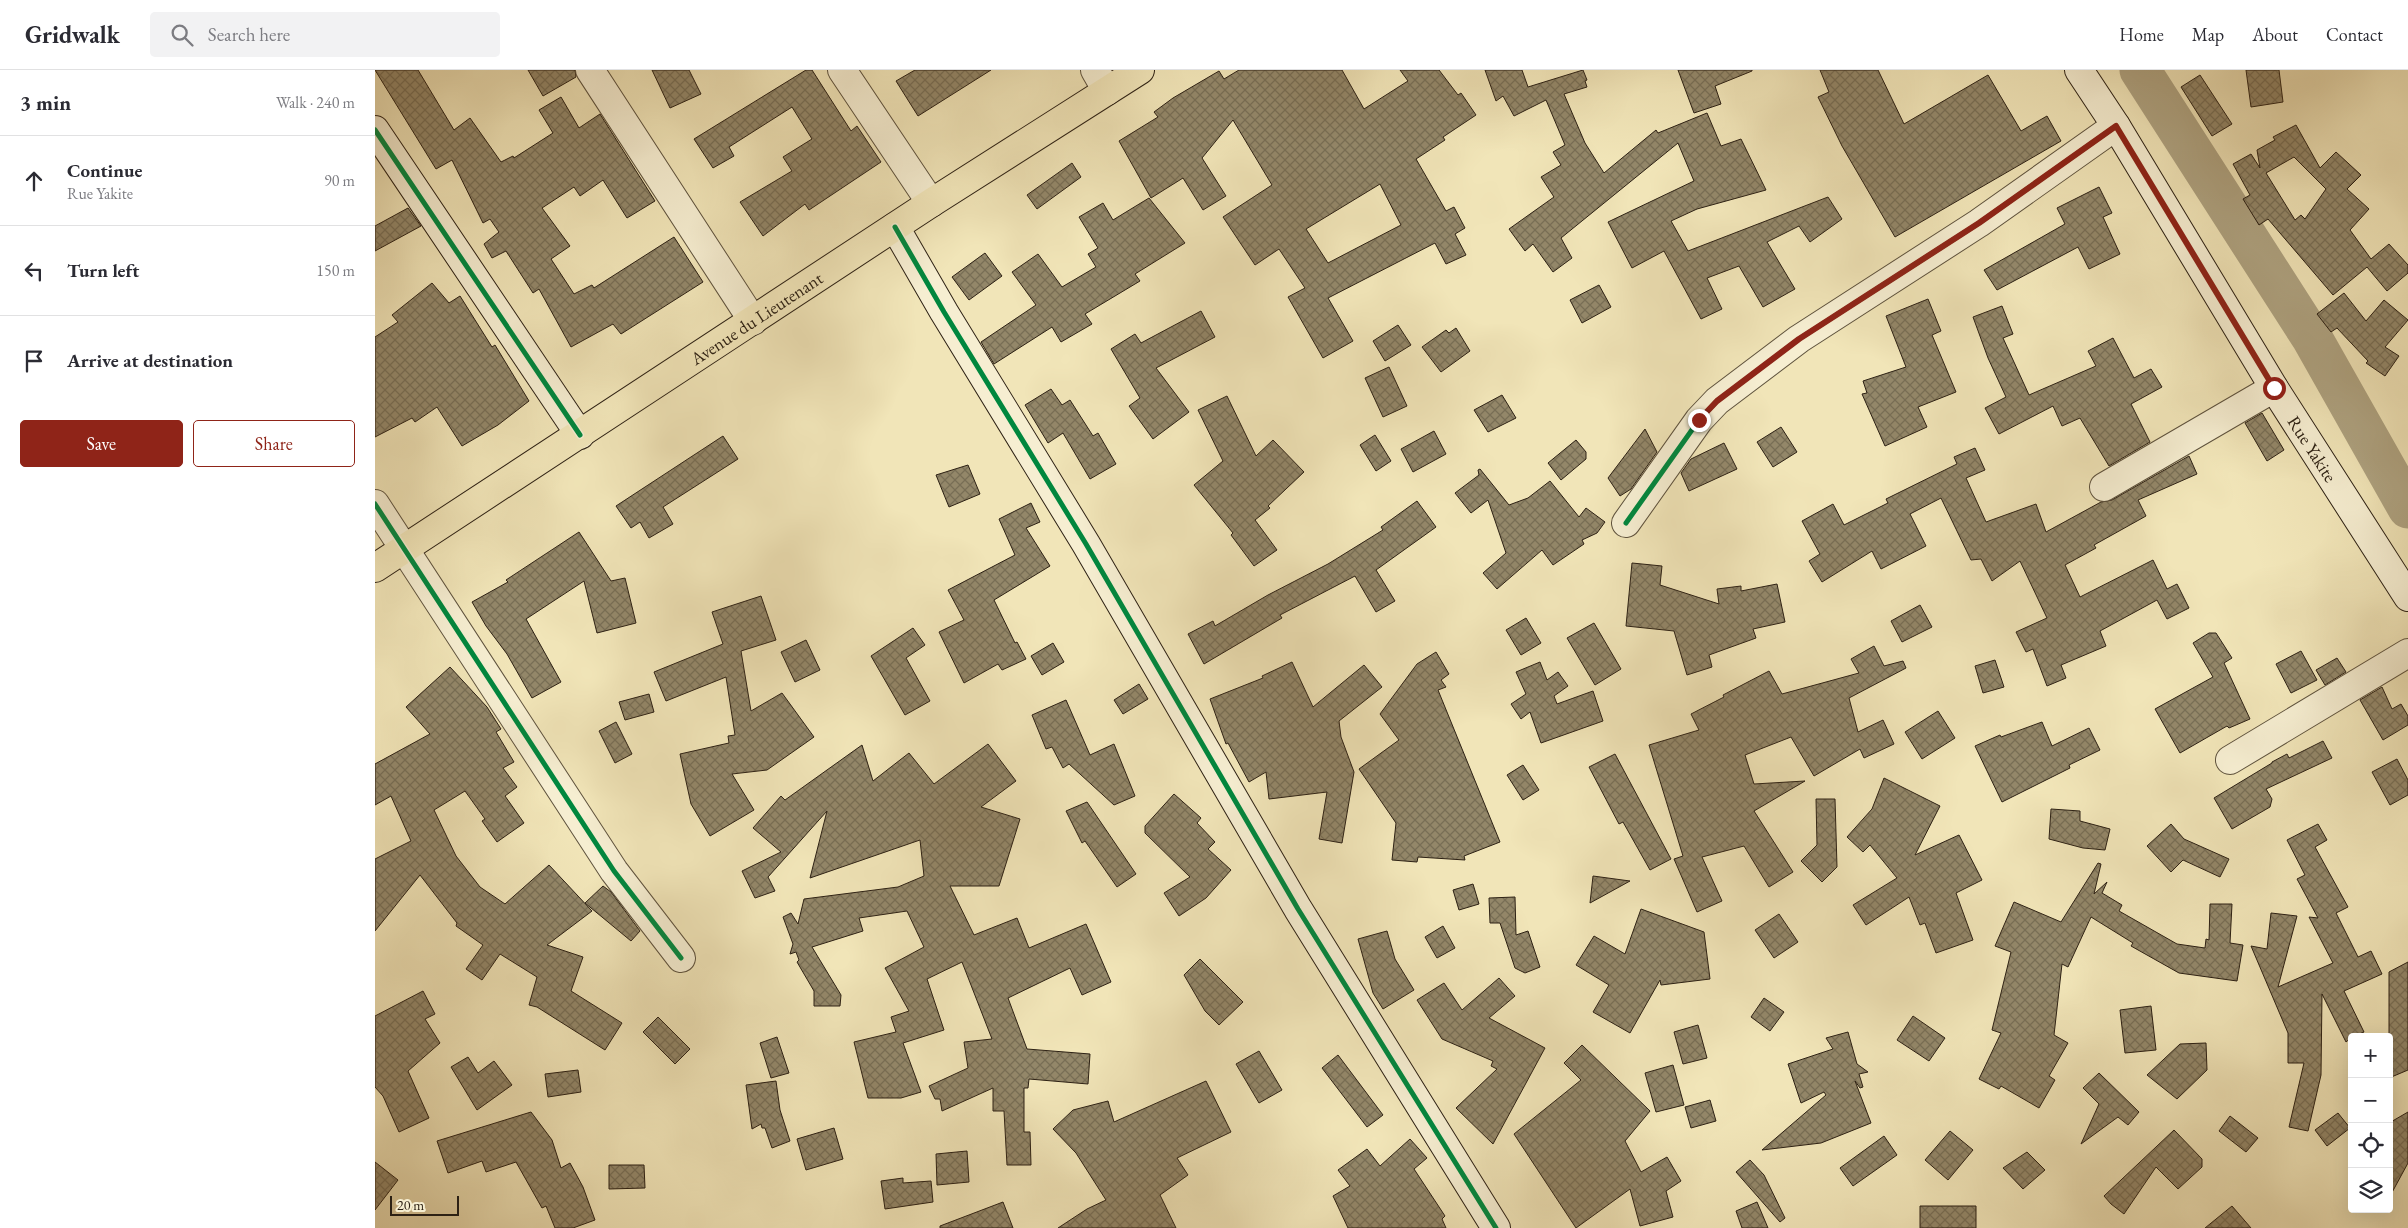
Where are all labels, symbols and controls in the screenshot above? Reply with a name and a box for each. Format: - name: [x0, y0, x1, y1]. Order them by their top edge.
- search box: [150, 12, 500, 57]
- text: Gridwalk: [25, 19, 120, 50]
- icon: search: [168, 21, 196, 49]
- text: Search here: [208, 22, 290, 47]
- text: Home: [2119, 23, 2164, 46]
- text: Map: [2192, 23, 2224, 46]
- text: About: [2252, 23, 2298, 46]
- text: Contact: [2326, 23, 2383, 46]
- text: 3 min: [20, 89, 71, 116]
- text: Walk · 240 m: [276, 92, 355, 113]
- text: Continue: [67, 158, 142, 183]
- icon: ahead: [20, 167, 48, 195]
- text: 90 m: [324, 170, 355, 191]
- text: Rue Yakite: [67, 183, 133, 204]
- icon: left: [20, 257, 48, 285]
- text: Turn left: [67, 258, 139, 283]
- text: 150 m: [316, 260, 355, 281]
- street label: Avenue du Lieutenant: [685, 266, 827, 370]
- icon: arrive: [20, 347, 48, 375]
- text: Arrive at destination: [67, 348, 233, 373]
- route start: [2263, 377, 2286, 400]
- route end: [1688, 409, 1711, 432]
- street label: Rue Yakite: [2283, 411, 2343, 486]
- button: Save: [20, 420, 183, 467]
- button: Share: [193, 420, 355, 467]
- map controls: [2348, 1033, 2393, 1213]
- button: +: [2348, 1033, 2393, 1078]
- button: −: [2348, 1078, 2393, 1123]
- button: locate: [2348, 1123, 2393, 1168]
- button: layers: [2348, 1168, 2393, 1213]
- scale bar: [390, 1193, 459, 1216]
- text: 20 m: [397, 1196, 424, 1214]

